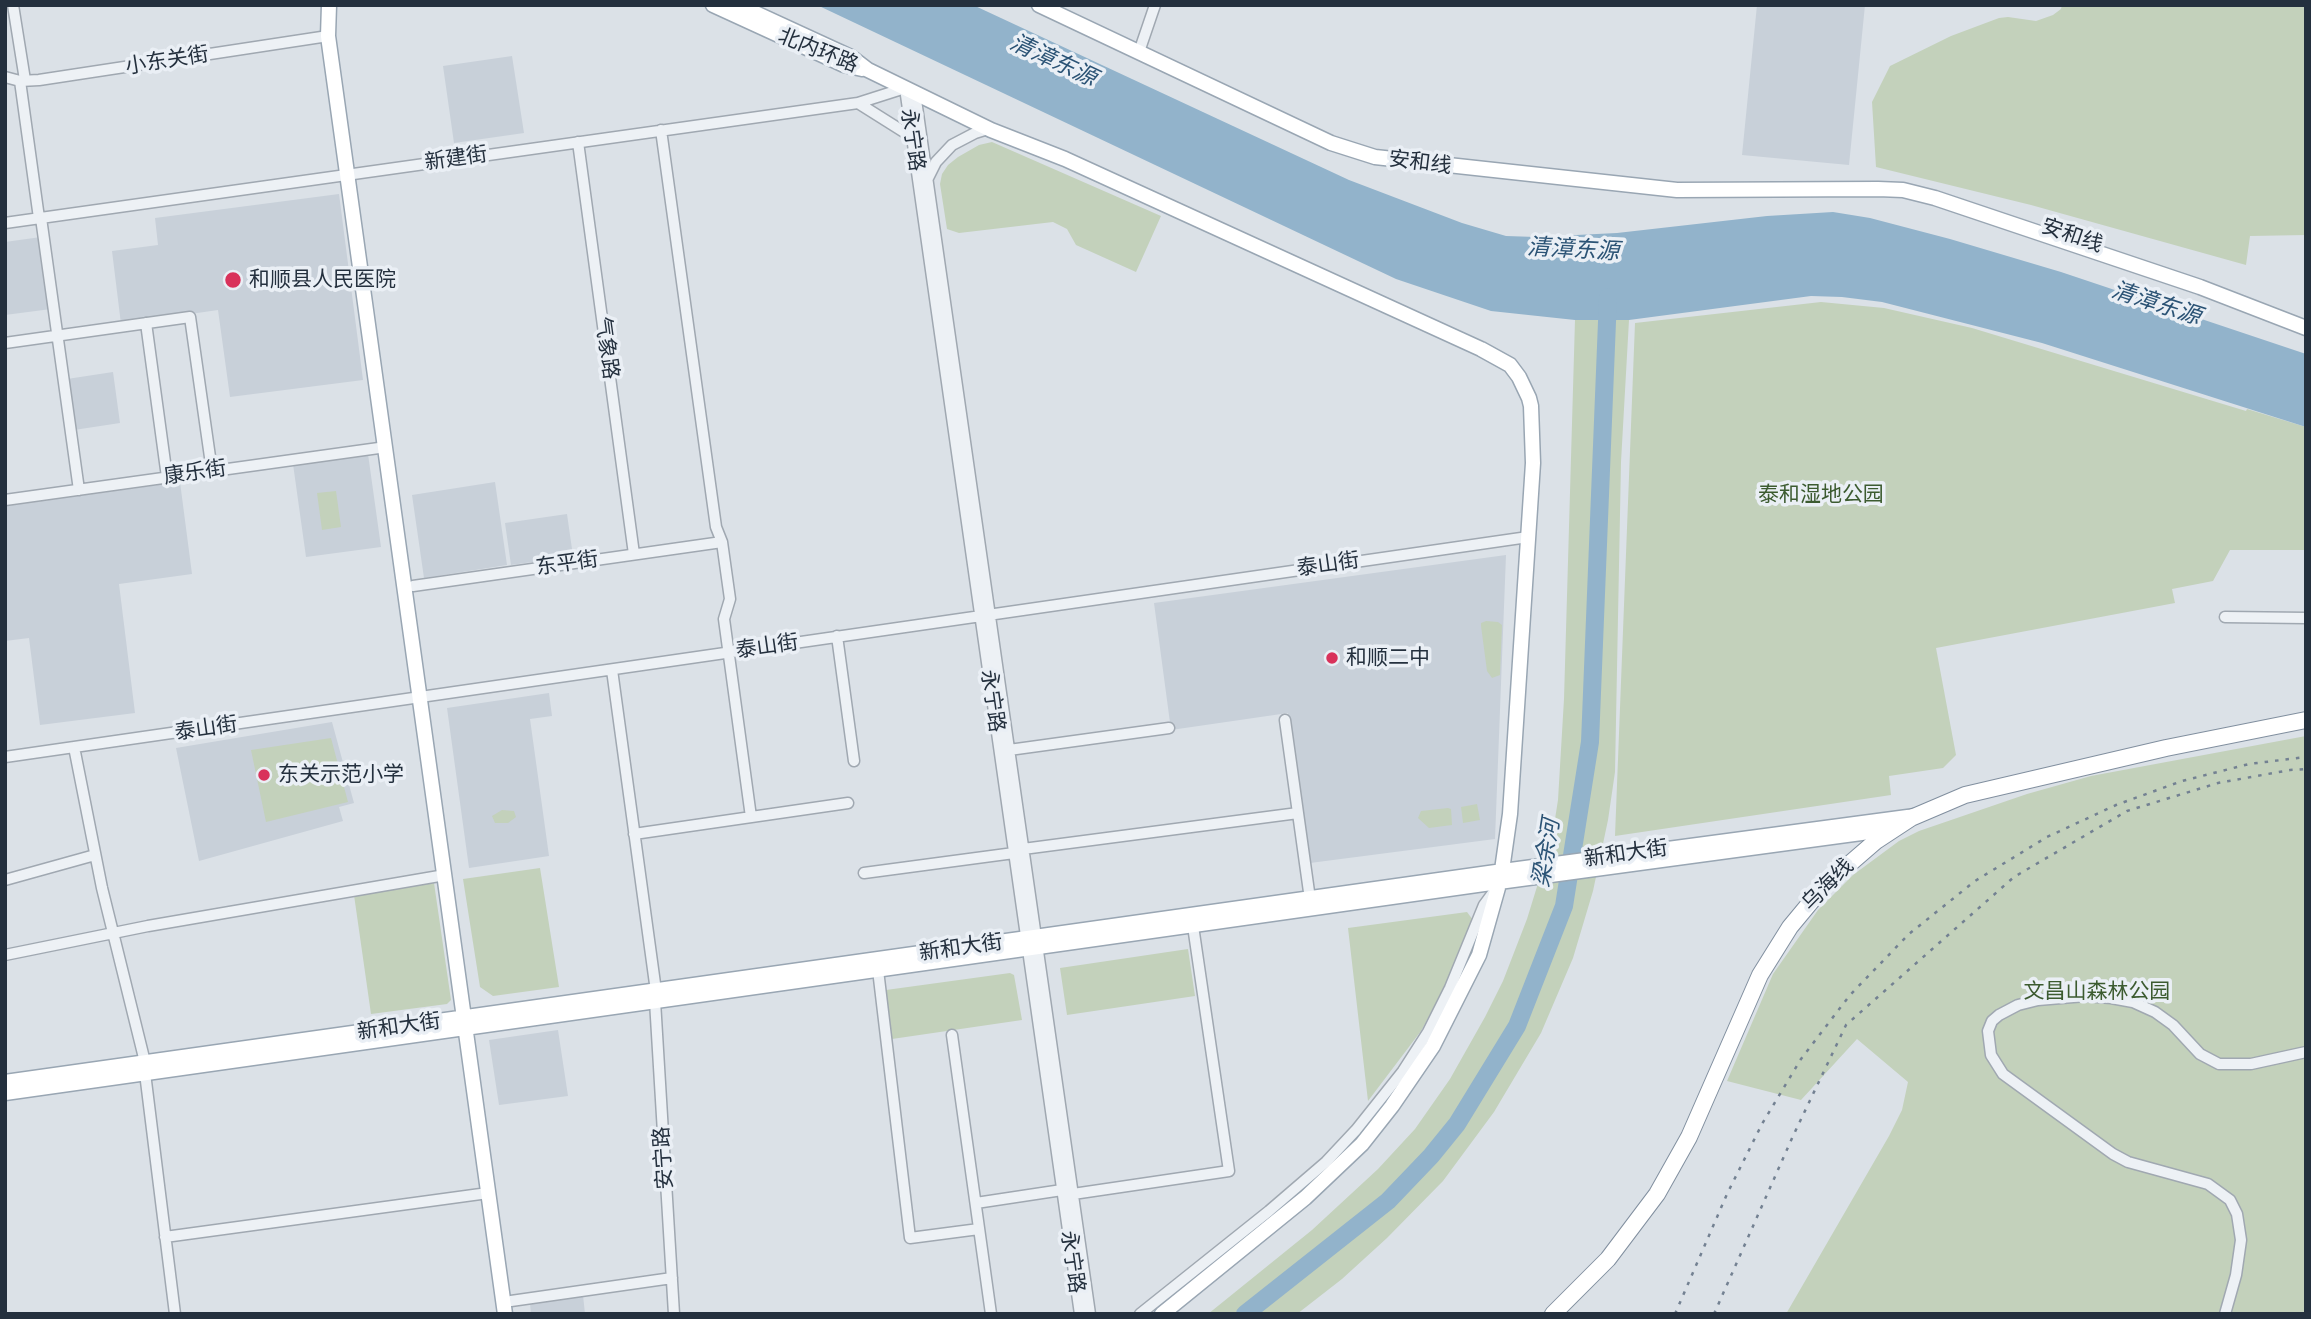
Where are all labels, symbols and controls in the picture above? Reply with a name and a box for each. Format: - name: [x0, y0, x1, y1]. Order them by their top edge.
- street label: 北内环路: [774, 24, 862, 78]
- water label: 清漳东源: [1005, 29, 1101, 93]
- street label: 小东关街: [124, 42, 210, 80]
- street label: 永宁路: [895, 107, 929, 173]
- street label: 新建街: [423, 142, 489, 176]
- street label: 安和线: [1387, 147, 1453, 179]
- street label: 安和线: [2038, 214, 2106, 258]
- water label: 清漳东源: [1526, 234, 1620, 266]
- place label: 和顺县人民医院: [249, 267, 396, 293]
- marker: 和顺县人民医院: [223, 270, 243, 290]
- water label: 清漳东源: [2108, 277, 2204, 331]
- street label: 气象路: [589, 315, 623, 381]
- street label: 康乐街: [162, 456, 228, 490]
- park label: 泰和湿地公园: [1758, 482, 1884, 508]
- street label: 东平街: [534, 547, 600, 581]
- street label: 泰山街: [1295, 548, 1361, 582]
- street label: 泰山街: [734, 630, 800, 664]
- place label: 和顺二中: [1346, 645, 1430, 671]
- marker: 和顺二中: [1324, 650, 1340, 666]
- street label: 永宁路: [975, 668, 1009, 734]
- street label: 泰山街: [173, 712, 239, 746]
- place label: 东关示范小学: [278, 762, 404, 788]
- marker: 东关示范小学: [256, 767, 272, 783]
- water label: 梁余河: [1528, 817, 1566, 889]
- street label: 新和大街: [1583, 836, 1669, 872]
- street label: 乌海线: [1797, 854, 1859, 916]
- street label: 新和大街: [918, 930, 1004, 966]
- park label: 文昌山森林公园: [2024, 979, 2170, 1005]
- street label: 新和大街: [356, 1009, 442, 1045]
- street label: 安宁路: [649, 1126, 679, 1190]
- street label: 永宁路: [1055, 1229, 1089, 1295]

